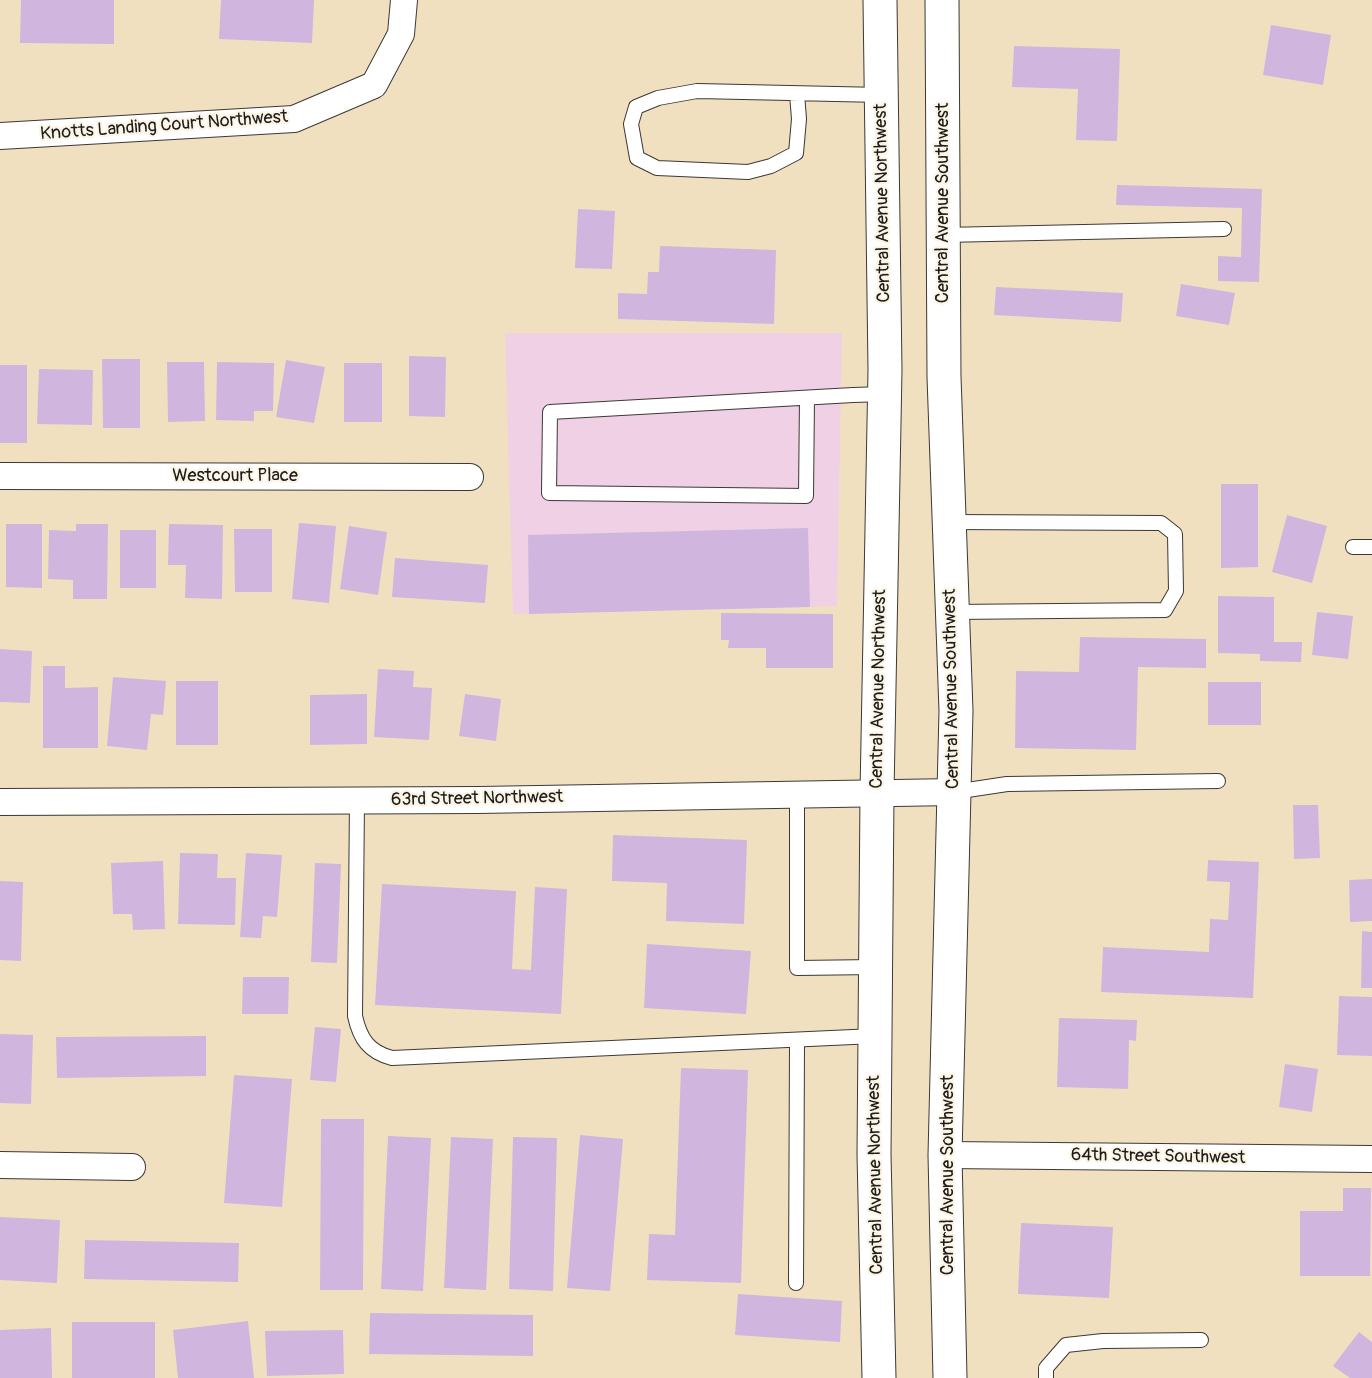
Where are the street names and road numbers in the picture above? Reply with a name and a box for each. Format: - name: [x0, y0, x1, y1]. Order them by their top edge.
- street label: Central Avenue Northwest: [870, 103, 896, 303]
- street label: Central Avenue Southwest: [932, 103, 954, 303]
- street label: Knotts Landing Court Northwest: [39, 107, 289, 145]
- street label: Westcourt Place: [172, 465, 298, 487]
- street label: Central Avenue Northwest: [866, 589, 892, 789]
- street label: Central Avenue Southwest: [939, 589, 965, 789]
- street label: 63rd Street Northwest: [391, 787, 563, 811]
- street label: Central Avenue Northwest: [863, 1075, 889, 1275]
- street label: Central Avenue Southwest: [937, 1075, 959, 1275]
- street label: 64th Street Southwest: [1071, 1145, 1245, 1169]

